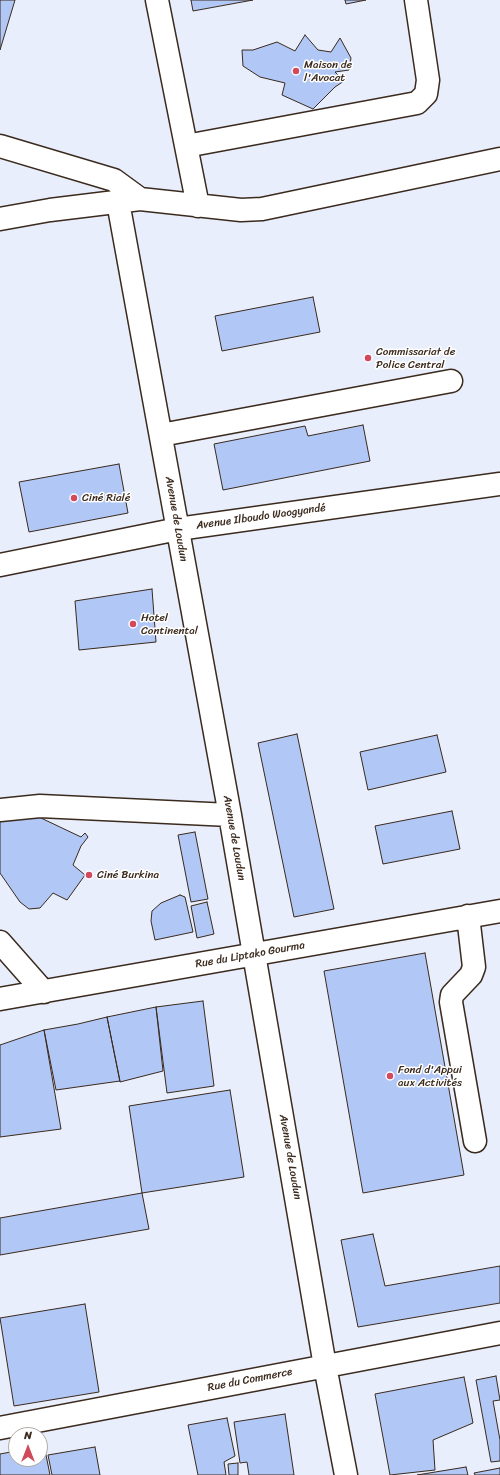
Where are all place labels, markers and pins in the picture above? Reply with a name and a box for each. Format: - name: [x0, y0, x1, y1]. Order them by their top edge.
- place label: Maison de l'Avocat: [304, 58, 352, 84]
- marker: Maison de l'Avocat: [291, 66, 301, 76]
- place label: Commissariat de Police Central: [376, 345, 455, 371]
- marker: Commissariat de Police Central: [363, 353, 373, 363]
- place label: Ciné Rialé: [82, 491, 130, 505]
- marker: Ciné Rialé: [69, 493, 79, 503]
- place label: Hotel Continental: [141, 611, 198, 637]
- marker: Hotel Continental: [128, 619, 138, 629]
- place label: Ciné Burkina: [97, 868, 159, 882]
- marker: Ciné Burkina: [84, 870, 94, 880]
- place label: Fond d'Appui aux Activités: [398, 1063, 462, 1089]
- marker: Fond d'Appui aux Activités: [385, 1071, 395, 1081]

